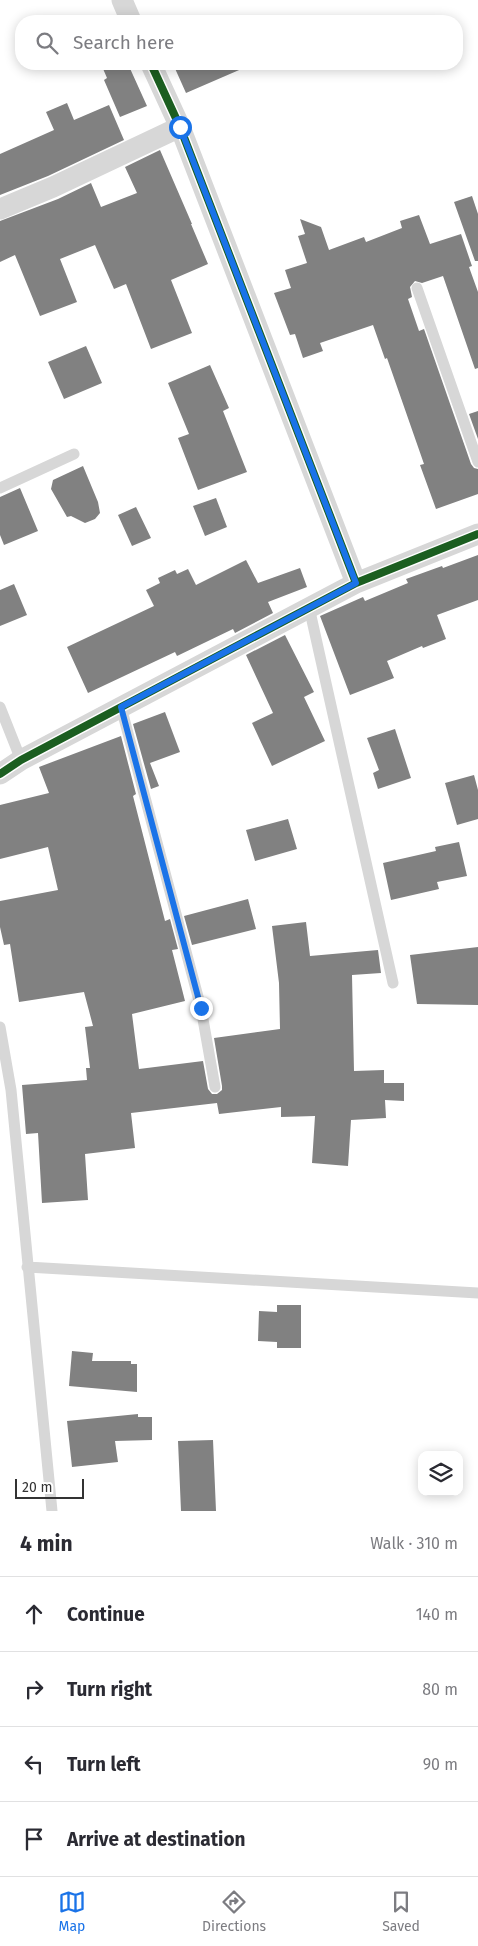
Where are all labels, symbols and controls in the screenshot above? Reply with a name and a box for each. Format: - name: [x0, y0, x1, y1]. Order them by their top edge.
- search box: [15, 15, 463, 70]
- icon: search: [33, 29, 61, 57]
- text: Search here: [73, 31, 174, 54]
- route start: [169, 116, 192, 139]
- route end: [190, 997, 213, 1020]
- map controls: [418, 1451, 463, 1496]
- button: layers: [418, 1451, 463, 1496]
- scale bar: [15, 1476, 84, 1499]
- text: 20 m: [22, 1479, 52, 1496]
- text: 4 min: [20, 1531, 73, 1557]
- text: Walk · 310 m: [370, 1534, 458, 1553]
- icon: ahead: [20, 1600, 48, 1628]
- text: Continue: [67, 1603, 145, 1626]
- text: 140 m: [416, 1605, 458, 1624]
- icon: right: [20, 1675, 48, 1703]
- text: Turn right: [67, 1678, 152, 1701]
- text: 80 m: [422, 1680, 458, 1699]
- icon: left: [20, 1750, 48, 1778]
- text: Turn left: [67, 1753, 141, 1776]
- text: 90 m: [423, 1755, 458, 1774]
- icon: arrive: [20, 1825, 48, 1853]
- text: Arrive at destination: [67, 1828, 246, 1851]
- tab: Map: [58, 1888, 86, 1935]
- tab: Directions: [202, 1888, 266, 1935]
- tab: Saved: [382, 1888, 420, 1935]

